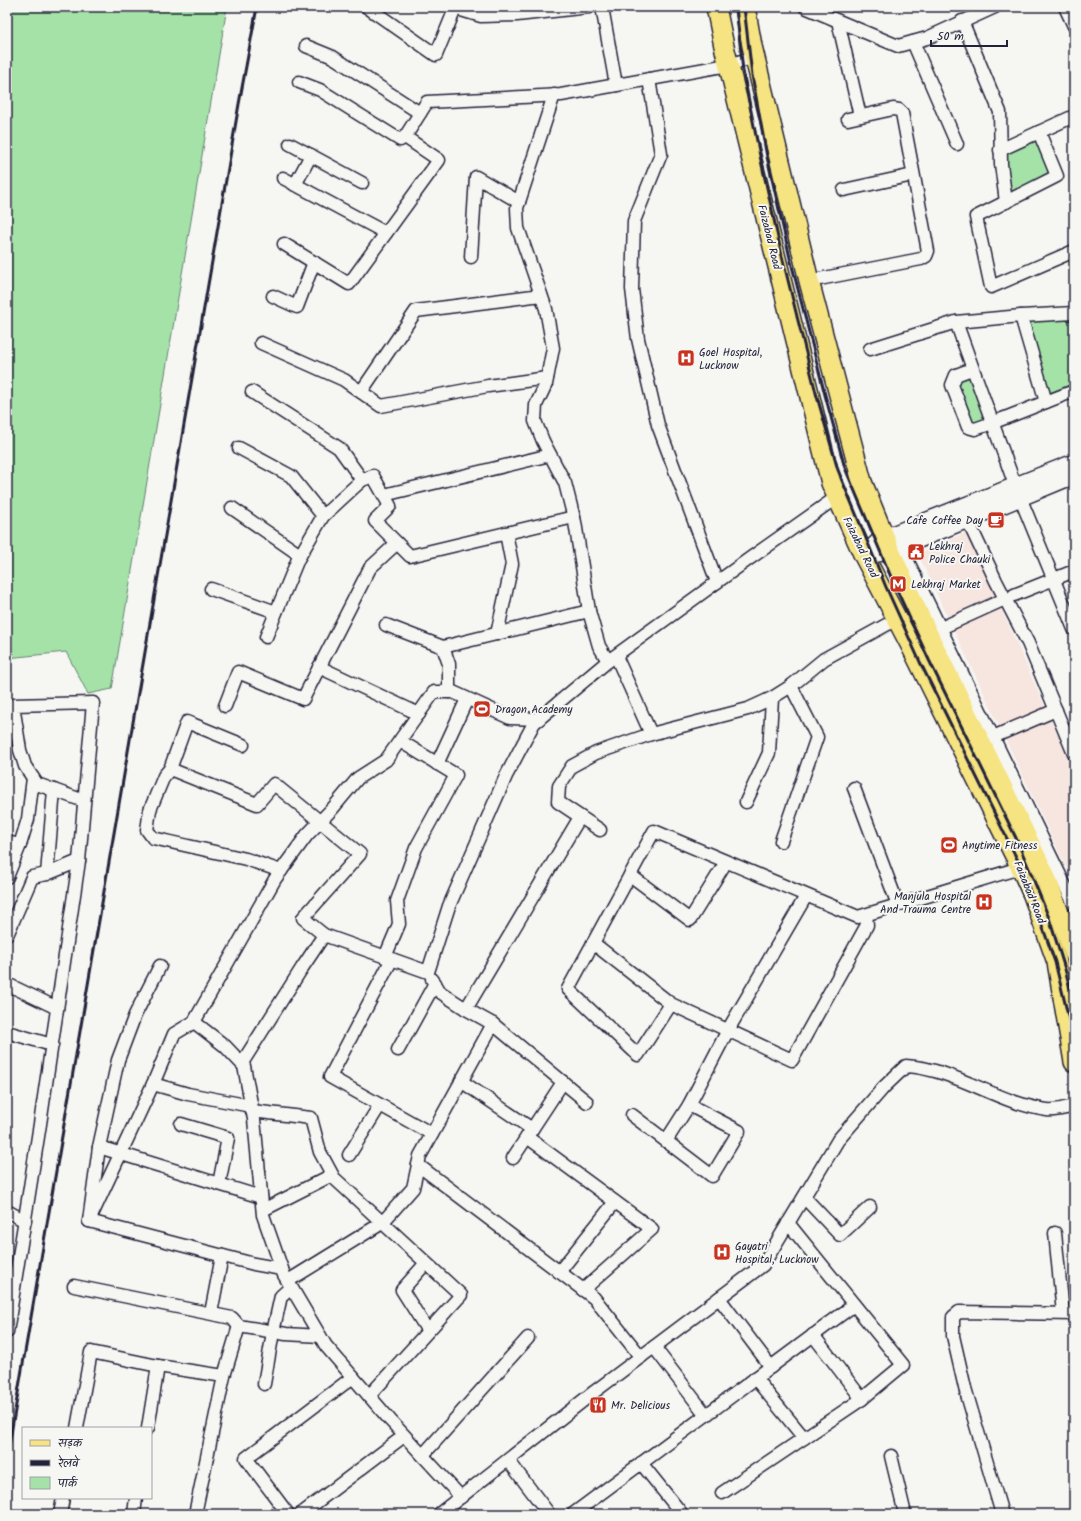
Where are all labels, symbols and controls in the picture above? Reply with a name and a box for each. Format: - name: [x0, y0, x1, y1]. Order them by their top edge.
- scale bar: [931, 22, 1007, 48]
- text: 50 m: [937, 27, 964, 46]
- street label: Faizabad Road: [752, 203, 786, 272]
- place label: Goel Hospital, Lucknow: [699, 344, 762, 375]
- hospital icon: Goel Hospital, Lucknow: [676, 348, 696, 368]
- cafe icon: Cafe Coffee Day: [986, 510, 1006, 530]
- place label: Cafe Coffee Day: [906, 512, 984, 530]
- street label: Faizabad Road: [837, 514, 883, 582]
- place label: Lekhraj Police Chauki: [929, 538, 991, 569]
- public building icon: Lekhraj Police Chauki: [906, 542, 926, 562]
- metro station icon: Lekhraj Market: [888, 574, 908, 594]
- place label: Lekhraj Market: [911, 576, 982, 594]
- sports icon: Dragon Academy: [472, 699, 492, 719]
- place label: Dragon Academy: [495, 701, 573, 719]
- sports icon: Anytime Fitness: [939, 835, 959, 855]
- place label: Anytime Fitness: [962, 837, 1038, 855]
- street label: Faizabad Road: [1008, 858, 1050, 927]
- place label: Manjula Hospital And Trauma Centre: [880, 888, 971, 919]
- hospital icon: Manjula Hospital And Trauma Centre: [974, 892, 994, 912]
- place label: Gayatri Hospital, Lucknow: [735, 1238, 819, 1269]
- hospital icon: Gayatri Hospital, Lucknow: [712, 1242, 732, 1262]
- restaurant icon: Mr. Delicious: [588, 1395, 608, 1415]
- place label: Mr. Delicious: [611, 1397, 670, 1415]
- legend: [22, 1427, 152, 1499]
- text: सड़क: [58, 1434, 84, 1453]
- text: रेलवे: [58, 1454, 81, 1473]
- text: पार्क: [57, 1474, 79, 1493]

